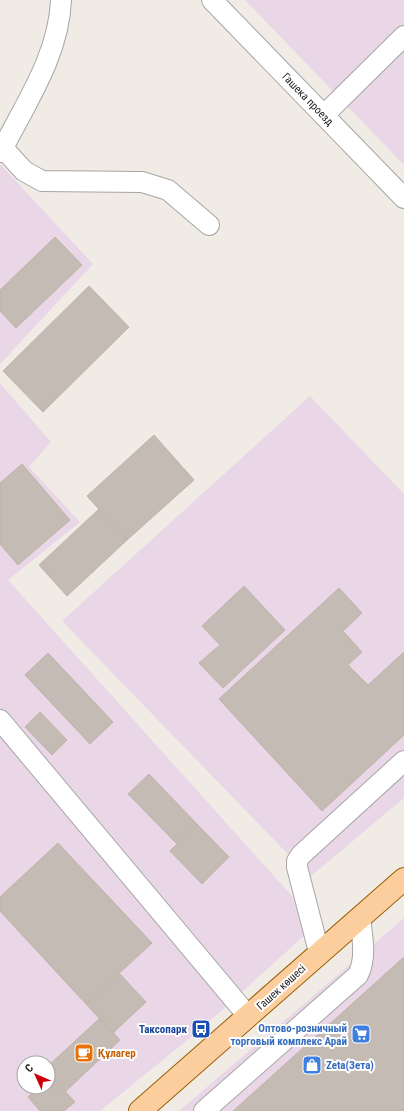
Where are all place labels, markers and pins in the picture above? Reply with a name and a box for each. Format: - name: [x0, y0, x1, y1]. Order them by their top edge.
- bus stop icon: Таксопарк: [190, 1018, 212, 1040]
- place label: Оптово-розничный торговый комплекс Арай: [230, 1022, 347, 1048]
- place label: Таксопарк: [139, 1023, 187, 1036]
- supermarket icon: Оптово-розничный торговый комплекс Арай: [350, 1023, 372, 1045]
- cafe icon: Құлагер: [73, 1042, 95, 1064]
- place label: Құлагер: [98, 1047, 136, 1060]
- shop icon: Zeta(Зета): [301, 1054, 323, 1076]
- place label: Zeta(Зета): [326, 1059, 374, 1072]

